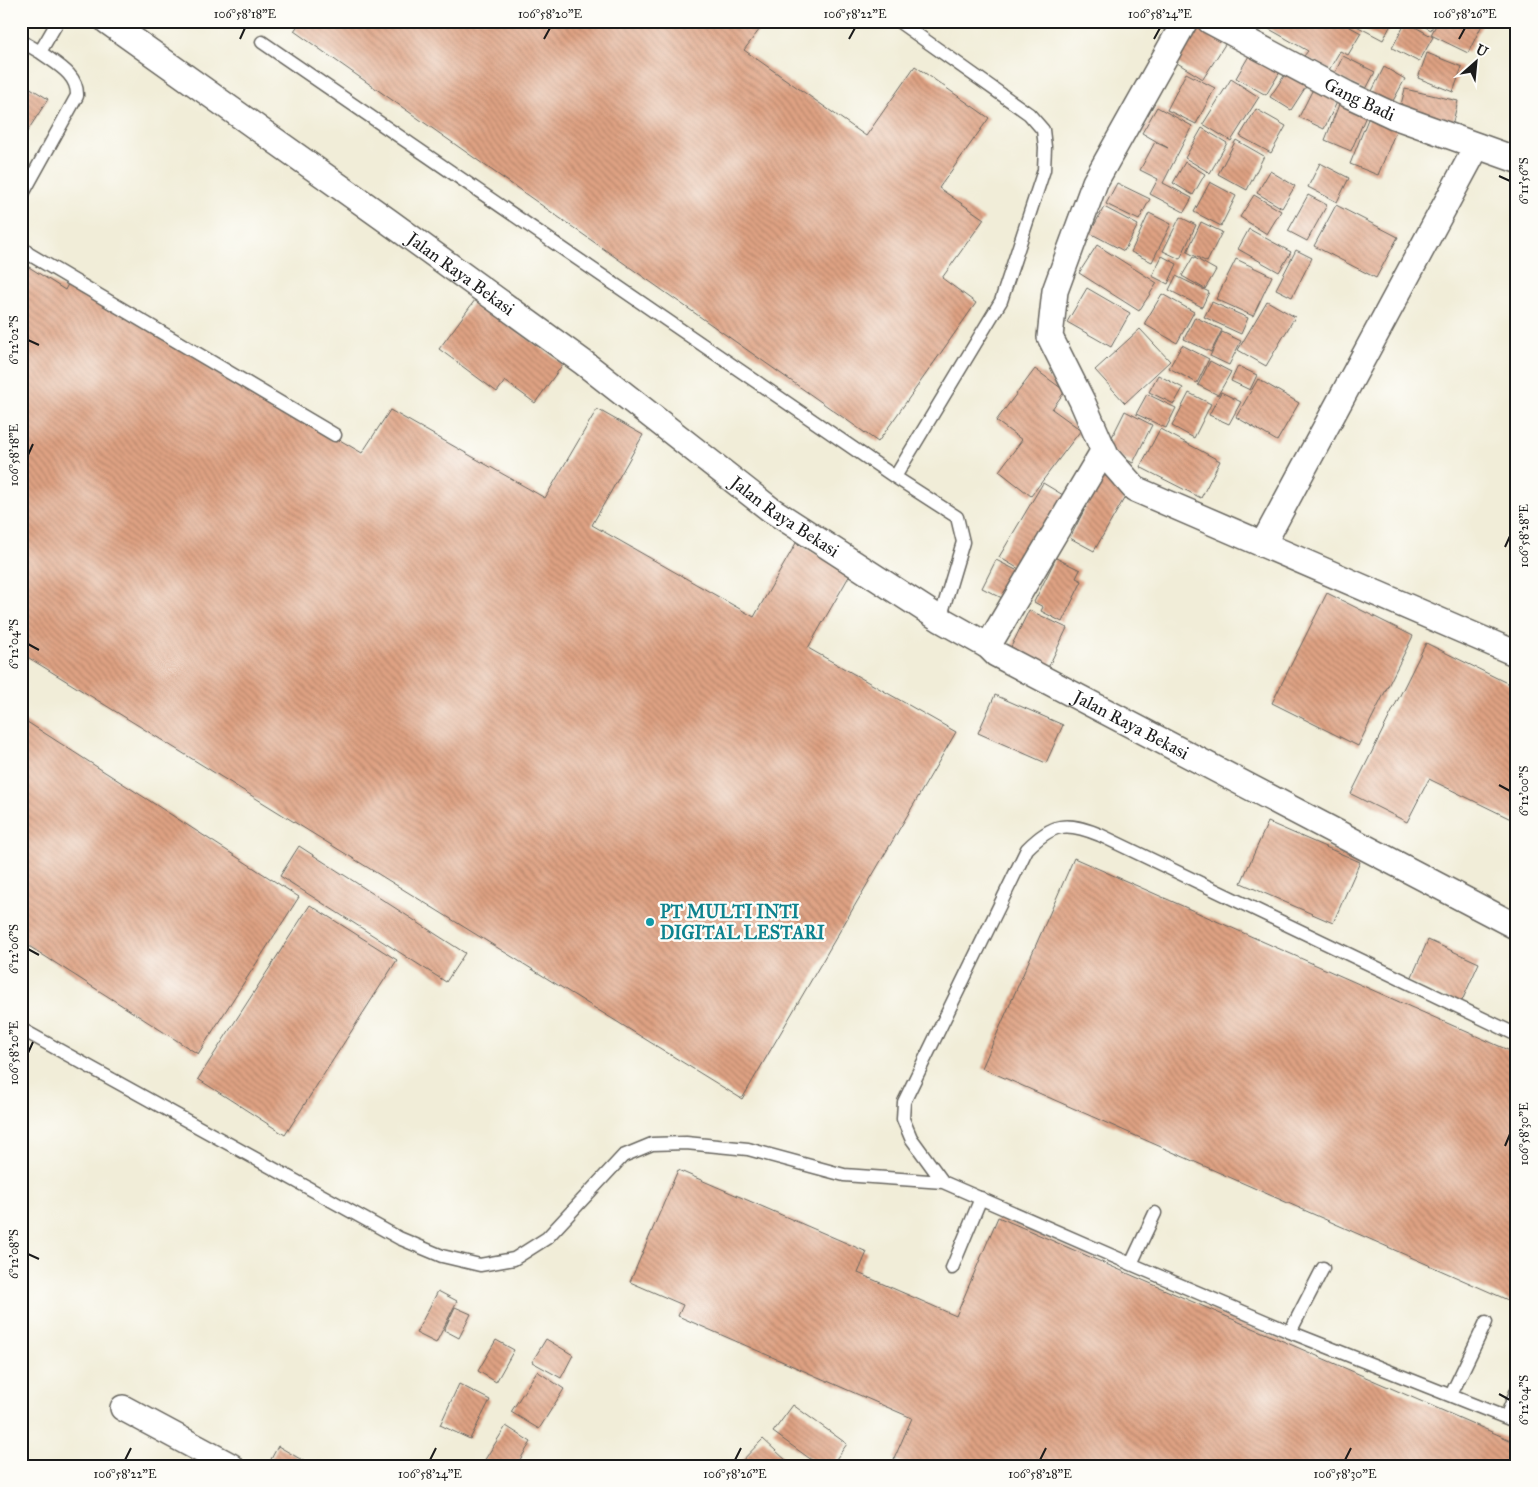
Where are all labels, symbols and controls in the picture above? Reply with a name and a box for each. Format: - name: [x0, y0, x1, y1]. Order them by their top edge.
- text: 106°58'18"E: [214, 7, 277, 21]
- text: 106°58'20"E: [518, 7, 583, 21]
- text: 106°58'22"E: [823, 7, 887, 21]
- text: 106°58'24"E: [1128, 7, 1192, 21]
- text: 106°58'26"E: [1433, 7, 1497, 21]
- north arrow: [1450, 38, 1500, 88]
- text: U: [1473, 41, 1491, 61]
- street label: Gang Badi: [1320, 73, 1399, 126]
- text: 6°11'56"S: [1517, 157, 1531, 205]
- street label: Jalan Raya Bekasi: [401, 226, 519, 320]
- text: 6°12'02"S: [7, 315, 21, 365]
- text: 106°58'18"E: [7, 423, 21, 486]
- street label: Jalan Raya Bekasi: [724, 470, 843, 562]
- text: 106°58'28"E: [1517, 504, 1531, 568]
- text: 6°12'04"S: [7, 619, 21, 669]
- street label: Jalan Raya Bekasi: [1068, 685, 1193, 764]
- text: 6°12'00"S: [1517, 766, 1531, 816]
- place label: PT MULTI INTI DIGITAL LESTARI: [660, 901, 825, 944]
- marker: PT MULTI INTI DIGITAL LESTARI: [644, 916, 656, 928]
- text: 6°12'06"S: [7, 924, 21, 974]
- text: 106°58'20"E: [7, 1020, 21, 1085]
- text: 106°58'30"E: [1517, 1102, 1531, 1166]
- text: 6°12'08"S: [7, 1229, 21, 1279]
- text: 6°12'04"S: [1517, 1375, 1531, 1425]
- text: 106°58'22"E: [93, 1467, 157, 1481]
- text: 106°58'24"E: [398, 1467, 462, 1481]
- text: 106°58'26"E: [703, 1467, 767, 1481]
- text: 106°58'28"E: [1008, 1467, 1072, 1481]
- text: 106°58'30"E: [1313, 1467, 1377, 1481]

